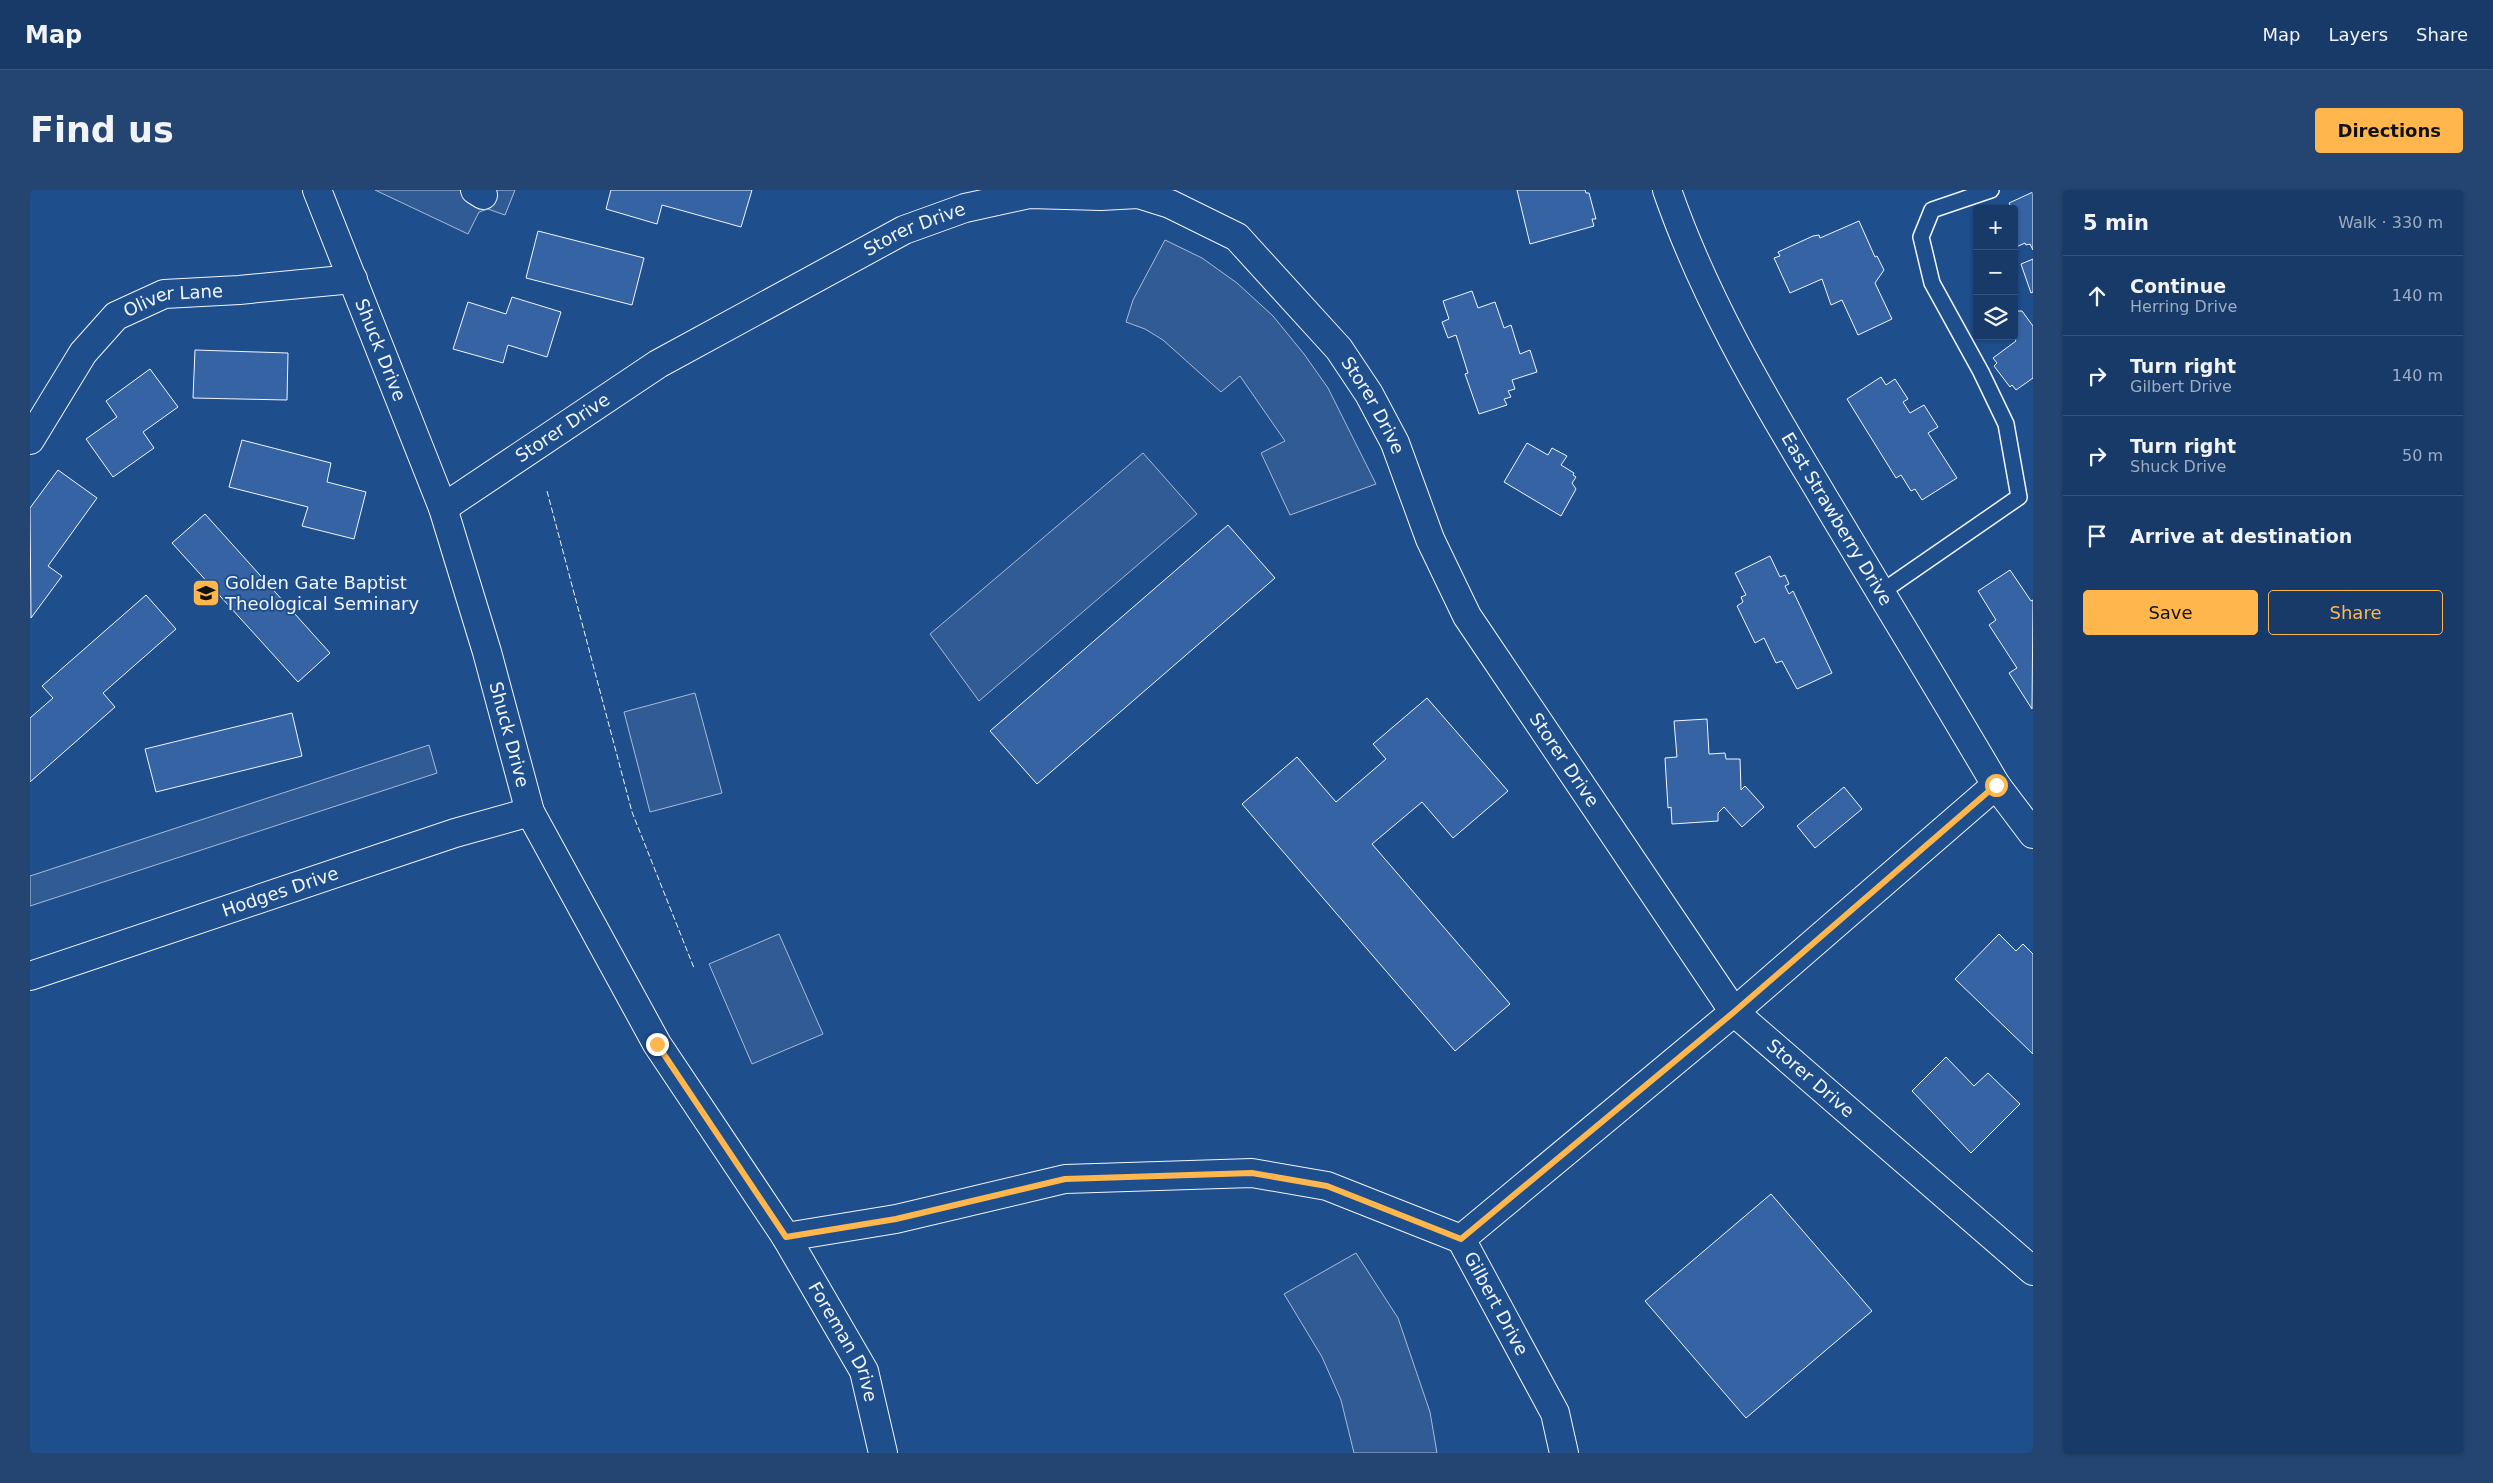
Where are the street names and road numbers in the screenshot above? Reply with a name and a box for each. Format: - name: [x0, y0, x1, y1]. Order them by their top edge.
- street label: Storer Drive: [860, 198, 968, 260]
- street label: Oliver Lane: [120, 280, 224, 321]
- street label: Shuck Drive: [351, 295, 411, 404]
- street label: Storer Drive: [1337, 353, 1409, 457]
- street label: Storer Drive: [511, 388, 613, 466]
- street label: East Strawberry Drive: [1777, 429, 1897, 609]
- street label: Shuck Drive: [485, 679, 534, 789]
- street label: Storer Drive: [1525, 709, 1604, 811]
- street label: Hodges Drive: [219, 862, 341, 921]
- street label: Storer Drive: [1763, 1034, 1859, 1121]
- street label: Gilbert Drive: [1460, 1248, 1533, 1359]
- street label: Foreman Drive: [804, 1278, 882, 1404]

